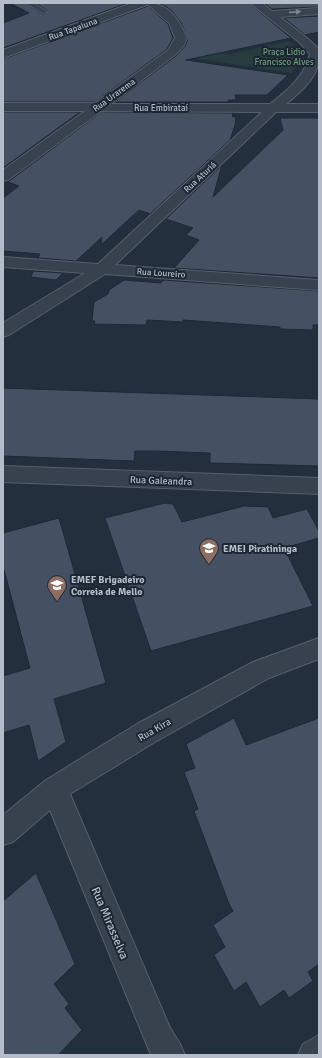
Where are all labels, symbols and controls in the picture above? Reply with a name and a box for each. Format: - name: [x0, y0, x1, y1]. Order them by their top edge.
- one-way arrow: [288, 9, 301, 16]
- street label: Rua Tapaiuna: [47, 15, 100, 43]
- park label: Praça Lidio Francisco Alves: [254, 47, 314, 68]
- street label: Rua Urarema: [91, 76, 138, 115]
- street label: Rua Embirataí: [134, 103, 189, 114]
- street label: Rua Aturiá: [182, 159, 219, 195]
- street label: Rua Loureiro: [136, 266, 186, 281]
- street label: Rua Galeandra: [130, 474, 192, 488]
- school or university icon: EMEI Piratininga: [198, 537, 220, 565]
- place label: EMEI Piratininga: [223, 543, 297, 555]
- school or university icon: EMEF Brigadeiro Correia de Mello: [46, 574, 68, 602]
- place label: EMEF Brigadeiro Correia de Mello: [71, 574, 144, 598]
- street label: Rua Kira: [136, 716, 173, 744]
- street label: Rua Mirasselva: [88, 885, 131, 962]

